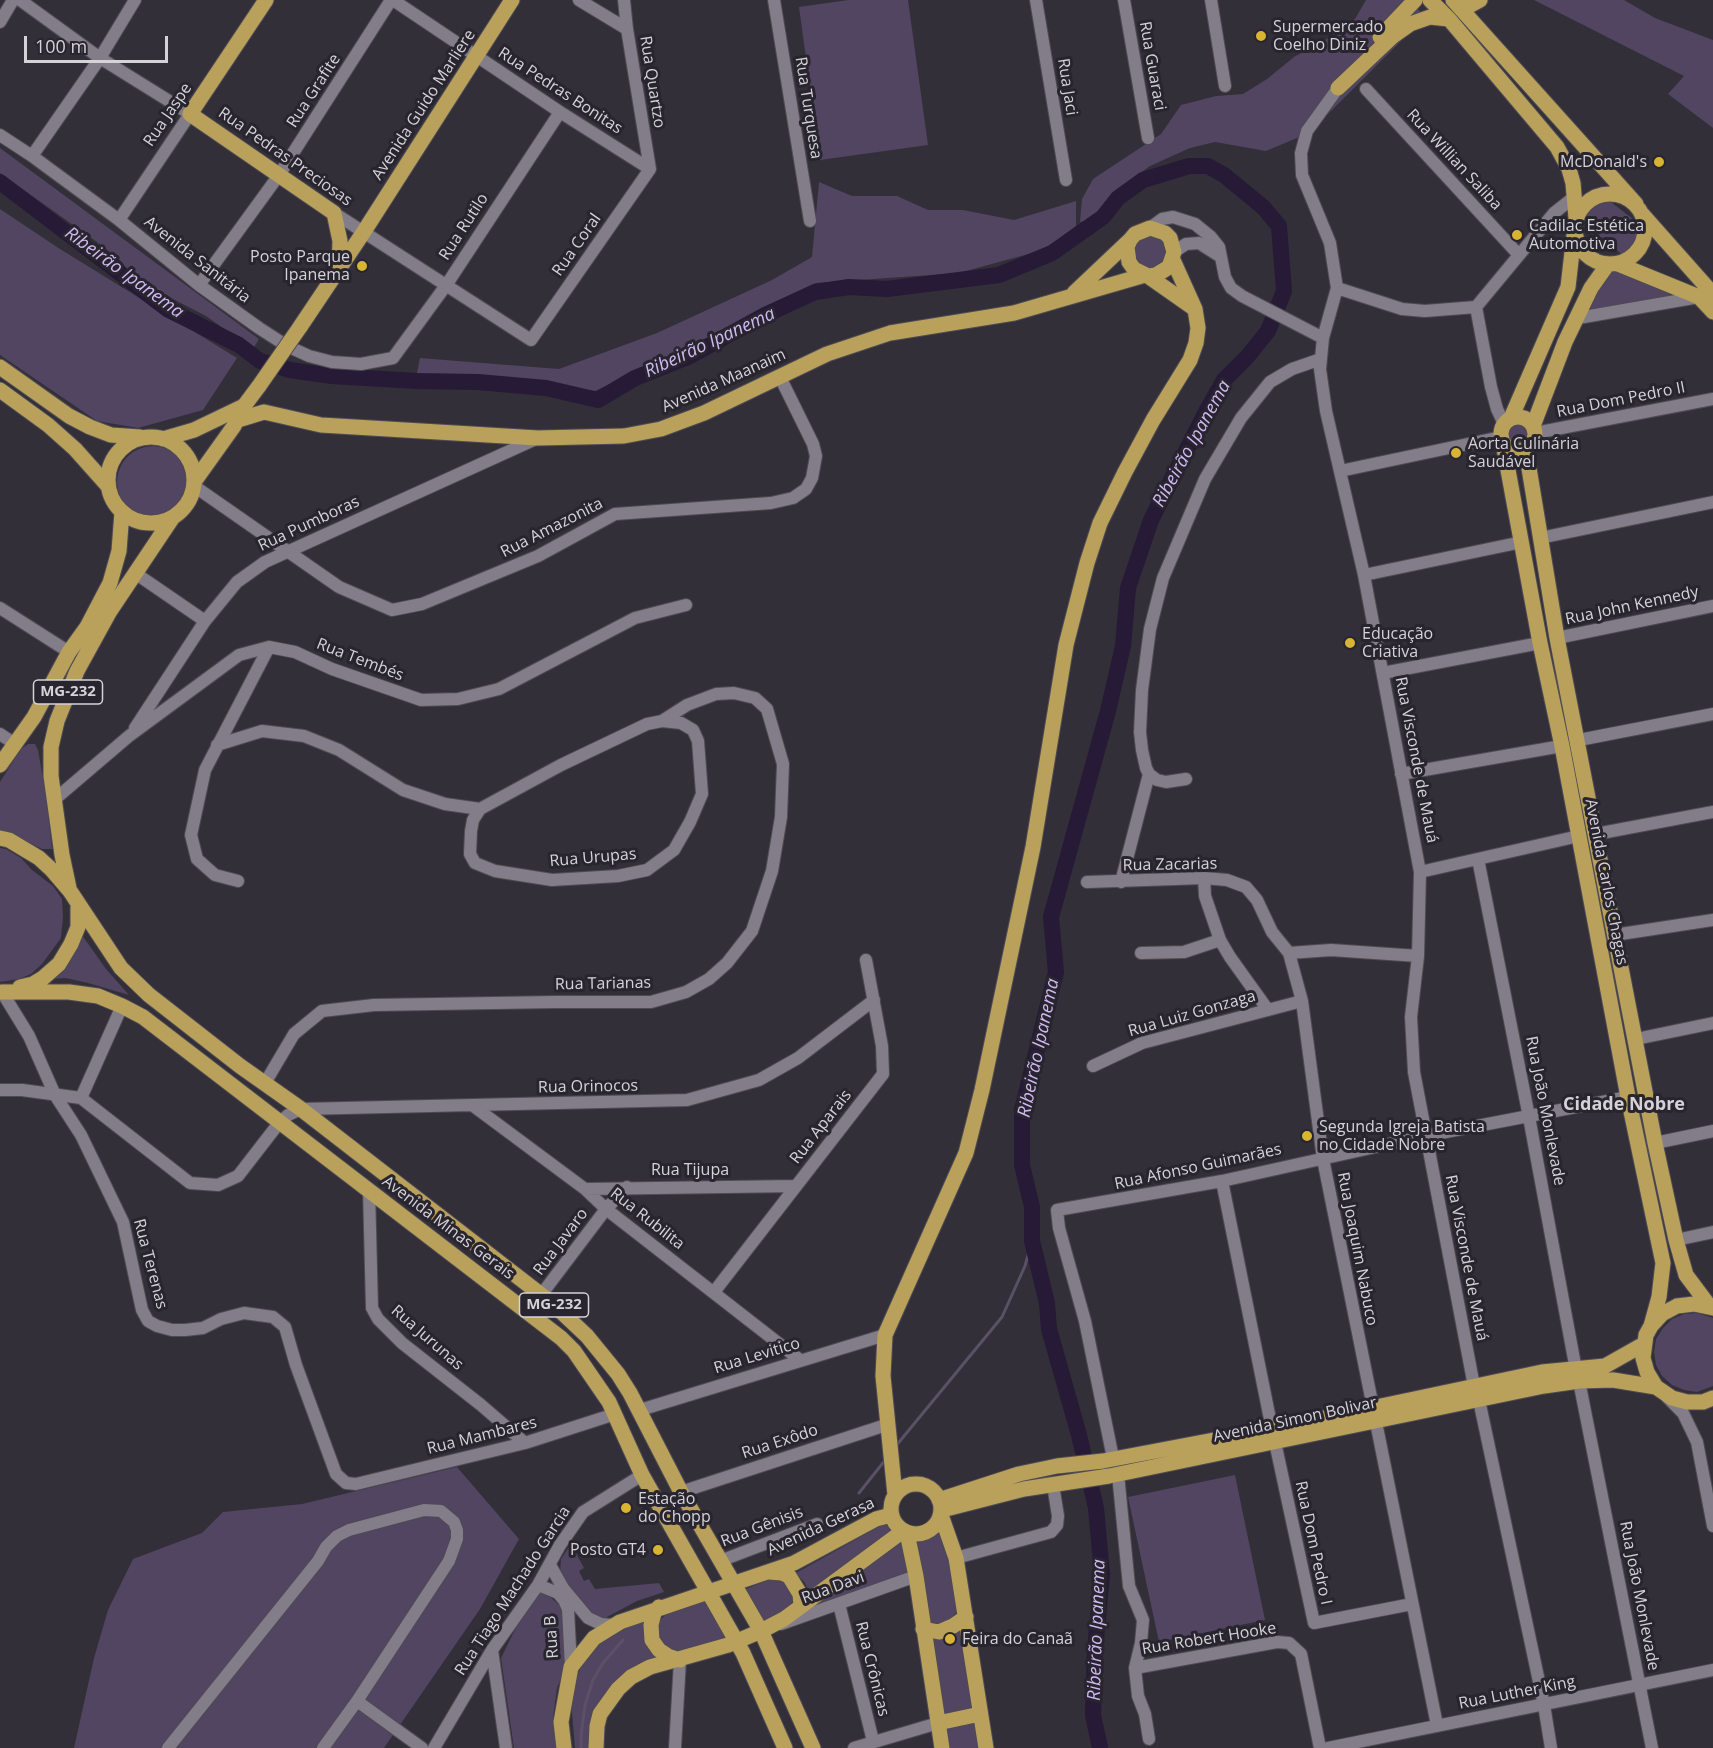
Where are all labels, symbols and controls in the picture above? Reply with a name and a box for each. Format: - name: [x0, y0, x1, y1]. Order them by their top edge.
- place label: Supermercado Coelho Diniz: [1273, 17, 1383, 55]
- street label: Rua Guaraci: [1135, 20, 1169, 112]
- scale bar: [27, 24, 171, 62]
- street label: Avenida Guido Marliere: [368, 26, 480, 184]
- marker: Supermercado Coelho Diniz: [1254, 29, 1268, 43]
- text: 100 m: [35, 34, 87, 58]
- street label: Rua Quartzo: [635, 34, 669, 130]
- street label: Rua Pedras Bonitas: [494, 44, 626, 138]
- street label: Rua Grafite: [283, 51, 345, 131]
- street label: Rua Turquesa: [790, 56, 826, 160]
- street label: Rua Jaci: [1053, 57, 1081, 117]
- street label: Rua Jaspe: [140, 80, 196, 150]
- street label: Rua Pedras Preciosas: [214, 104, 356, 210]
- street label: Rua Willian Saliba: [1402, 106, 1506, 214]
- place label: McDonald's: [1560, 152, 1647, 172]
- marker: McDonald's: [1652, 155, 1666, 169]
- street label: Rua Rutilo: [435, 190, 493, 264]
- street label: Rua Coral: [549, 210, 605, 280]
- street label: Avenida Sanitária: [140, 213, 254, 307]
- place label: Cadilac Estética Automotiva: [1529, 216, 1644, 254]
- water label: Ribeirão Ipanema: [60, 223, 188, 323]
- marker: Cadilac Estética Automotiva: [1510, 228, 1524, 242]
- place label: Posto Parque Ipanema: [250, 247, 350, 285]
- marker: Posto Parque Ipanema: [355, 259, 369, 273]
- water label: Ribeirão Ipanema: [641, 303, 779, 383]
- street label: Avenida Maanaim: [659, 345, 789, 417]
- water label: Ribeirão Ipanema: [1148, 377, 1236, 511]
- street label: Rua Dom Pedro II: [1555, 378, 1687, 422]
- place label: Aorta Culinária Saudável: [1468, 434, 1579, 472]
- marker: Aorta Culinária Saudável: [1449, 446, 1463, 460]
- street label: Rua Pumboras: [255, 492, 363, 556]
- street label: Rua Amazonita: [498, 494, 606, 562]
- street label: Rua John Kennedy: [1564, 583, 1700, 629]
- place label: Educação Criativa: [1362, 624, 1433, 662]
- street label: Rua Tembés: [314, 635, 406, 685]
- marker: Educação Criativa: [1343, 636, 1357, 650]
- street label: Rua Visconde de Mauá: [1390, 675, 1442, 845]
- road number: MG-232: [34, 680, 103, 704]
- street label: Avenida Carlos Chagas: [1580, 797, 1632, 967]
- street label: Rua Urupas: [549, 845, 637, 871]
- street label: Rua Zacarias: [1123, 855, 1217, 875]
- street label: Rua Tarianas: [555, 974, 651, 994]
- water label: Ribeirão Ipanema: [1014, 977, 1064, 1119]
- street label: Rua Luiz Gonzaga: [1126, 987, 1258, 1041]
- street label: Rua João Monlevade: [1521, 1035, 1569, 1187]
- street label: Rua Orinocos: [538, 1077, 638, 1097]
- street label: Rua Aparais: [786, 1086, 856, 1168]
- district label: Cidade Nobre: [1563, 1094, 1685, 1116]
- place label: Segunda Igreja Batista no Cidade Nobre: [1319, 1117, 1485, 1155]
- marker: Segunda Igreja Batista no Cidade Nobre: [1300, 1129, 1314, 1143]
- street label: Rua Afonso Guimarães: [1113, 1140, 1283, 1194]
- street label: Rua Tijupa: [651, 1160, 729, 1180]
- street label: Rua Joaquim Nabuco: [1333, 1171, 1381, 1327]
- street label: Avenida Minas Gerais: [378, 1172, 518, 1284]
- street label: Rua Visconde de Mauá: [1440, 1173, 1492, 1343]
- street label: Rua Rubilita: [606, 1184, 688, 1254]
- street label: Rua Javaro: [530, 1205, 592, 1279]
- street label: Rua Terenas: [129, 1217, 171, 1311]
- road number: MG-232: [520, 1293, 588, 1317]
- street label: Rua Jurunas: [387, 1301, 467, 1375]
- street label: Rua Levitico: [712, 1334, 802, 1378]
- street label: Avenida Simon Bolivar: [1212, 1393, 1378, 1447]
- street label: Rua Mambares: [425, 1413, 539, 1459]
- street label: Rua Exôdo: [739, 1421, 821, 1463]
- street label: Rua Dom Pedro I: [1290, 1479, 1336, 1607]
- place label: Estação do Chopp: [638, 1489, 711, 1527]
- street label: Avenida Gerasa: [764, 1494, 878, 1560]
- marker: Estação do Chopp: [619, 1501, 633, 1515]
- street label: Rua Tiago Machado Garcia: [451, 1503, 575, 1679]
- street label: Rua Gênisis: [718, 1503, 806, 1551]
- street label: Rua João Monlevade: [1615, 1520, 1663, 1672]
- place label: Posto GT4: [570, 1540, 646, 1560]
- marker: Posto GT4: [651, 1543, 665, 1557]
- water label: Ribeirão Ipanema: [1084, 1559, 1110, 1701]
- street label: Rua Davi: [799, 1568, 867, 1608]
- street label: Rua B: [541, 1615, 563, 1659]
- street label: Rua Robert Hooke: [1140, 1619, 1278, 1659]
- street label: Rua Crônicas: [851, 1620, 893, 1718]
- place label: Feira do Canaã: [962, 1629, 1073, 1649]
- marker: Feira do Canaã: [943, 1632, 957, 1646]
- street label: Rua Luther King: [1457, 1672, 1577, 1714]

